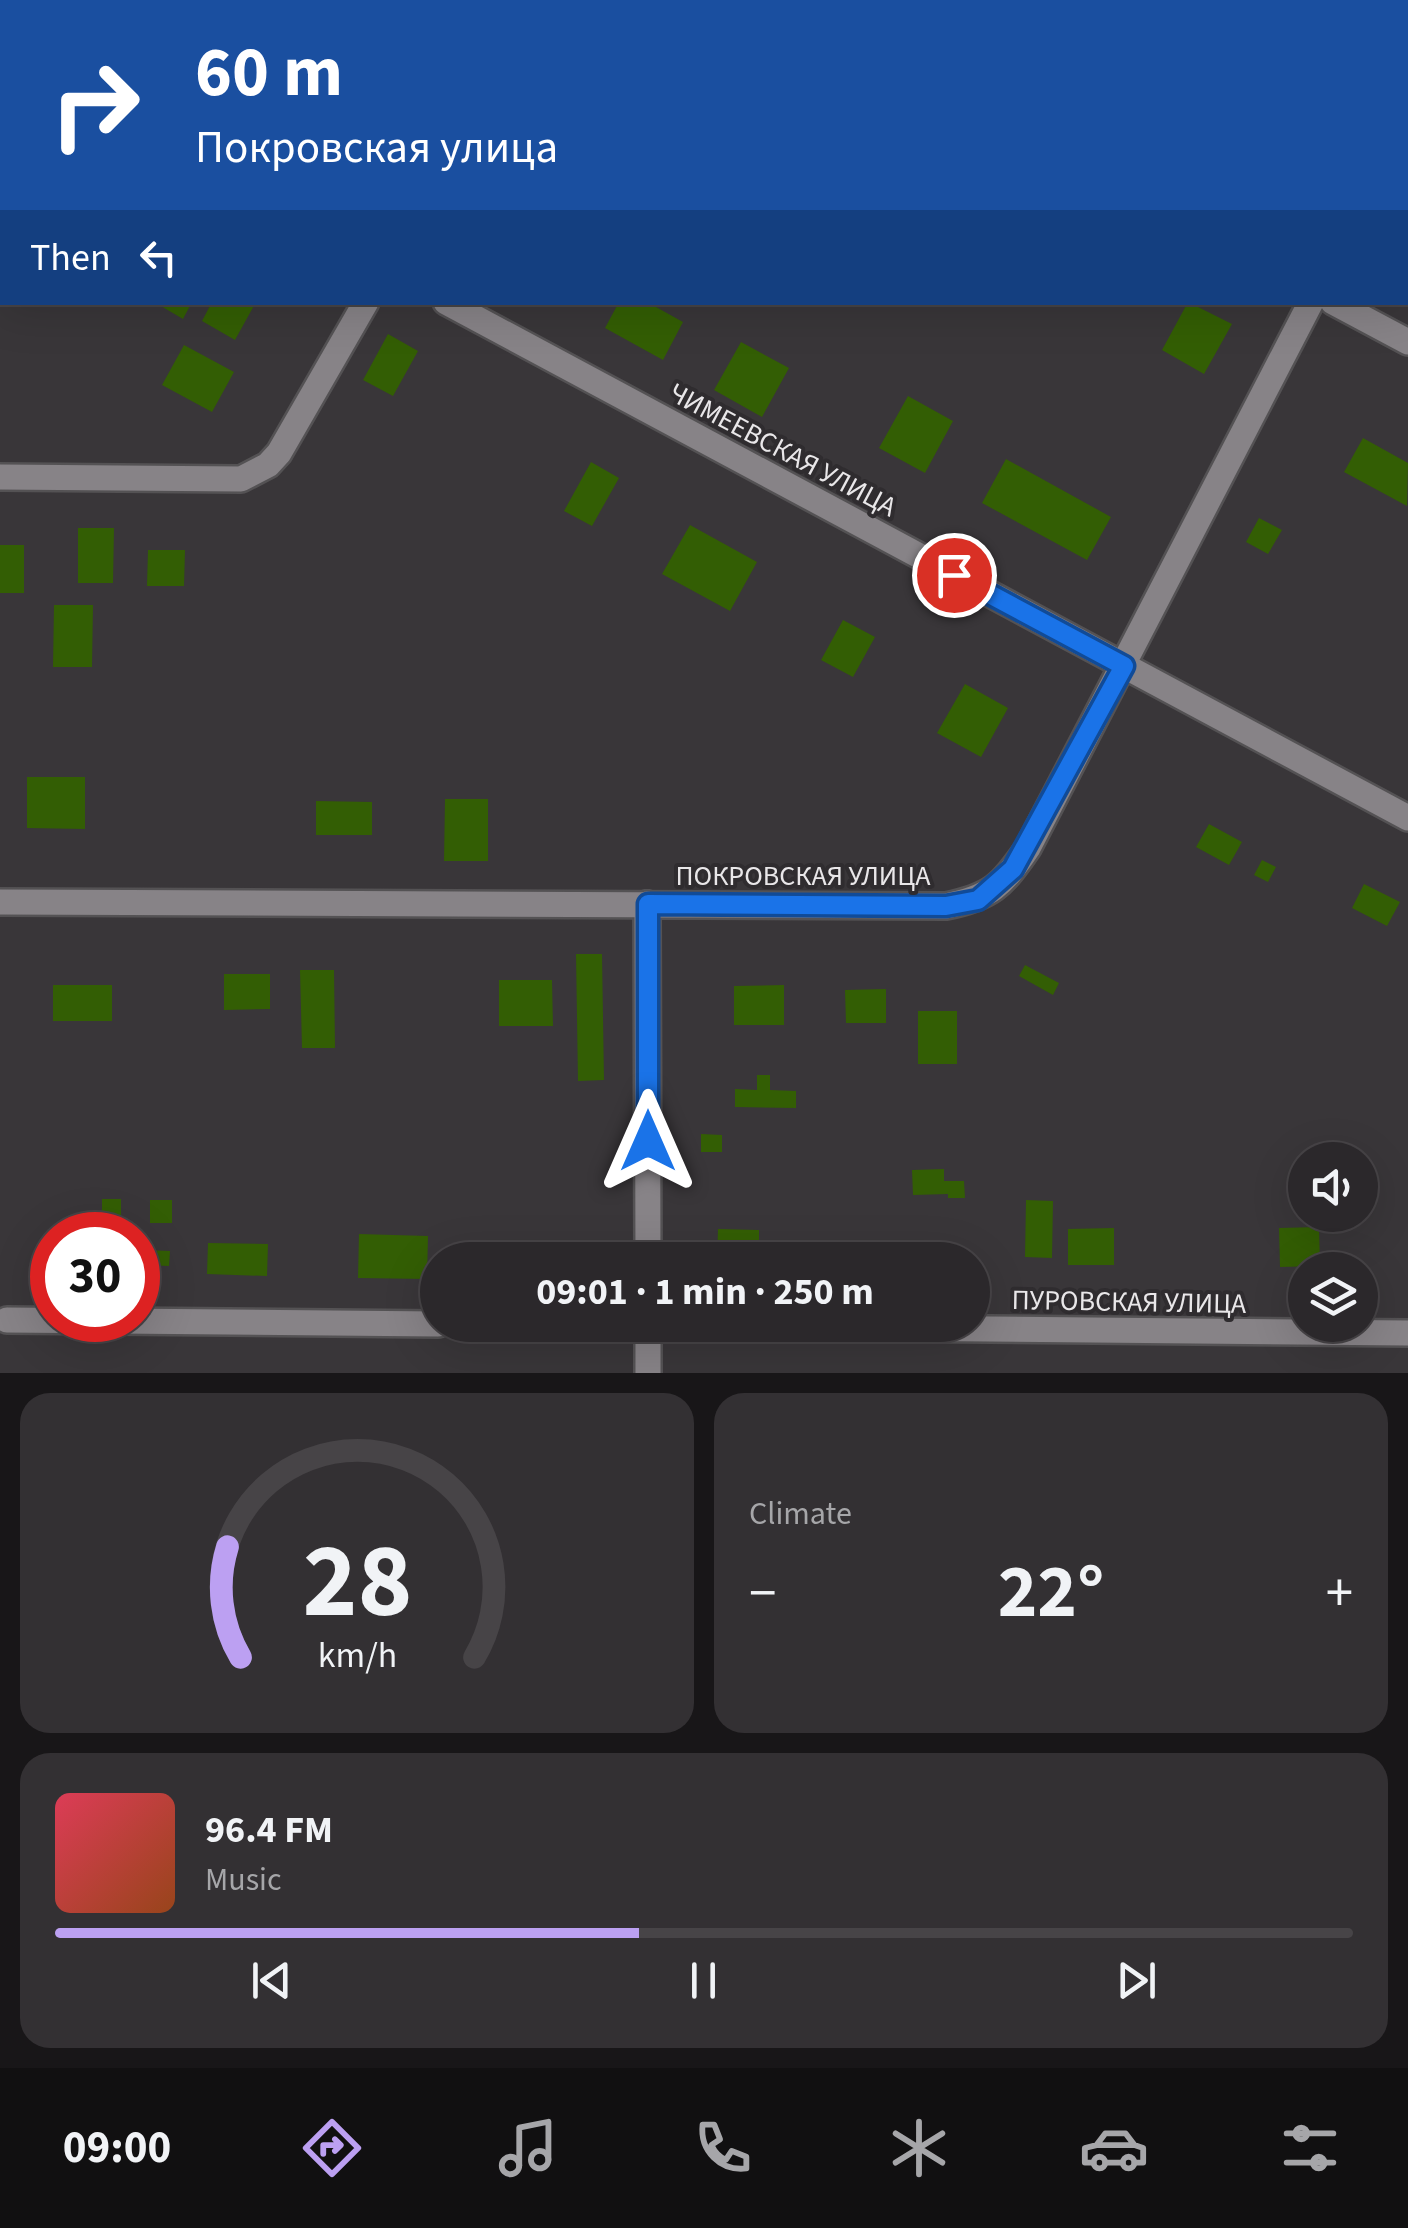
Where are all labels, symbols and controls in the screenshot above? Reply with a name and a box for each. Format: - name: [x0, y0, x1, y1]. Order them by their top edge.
- text: 60 m: [195, 23, 343, 123]
- icon: right: [30, 40, 160, 170]
- text: Покровская улица: [195, 116, 558, 180]
- icon: left: [131, 230, 186, 285]
- text: Then: [30, 231, 111, 285]
- street label: ЧИМЕЕВСКАЯ УЛИЦА: [662, 373, 904, 527]
- pin: [912, 533, 997, 618]
- icon: arrive: [927, 548, 982, 603]
- street label: ПОКРОВСКАЯ УЛИЦА: [676, 856, 931, 896]
- position arrow: [596, 1089, 700, 1193]
- map controls: [1288, 1142, 1378, 1342]
- button: sound: [1288, 1142, 1378, 1232]
- speed limit sign: 30: [30, 1212, 160, 1342]
- button: layers: [1288, 1252, 1378, 1342]
- text: 09:01 · 1 min · 250 m: [536, 1265, 874, 1319]
- street label: ПУРОВСКАЯ УЛИЦА: [1011, 1280, 1247, 1324]
- text: Climate: [749, 1491, 852, 1537]
- text: 28: [302, 1509, 412, 1657]
- text: 22°: [998, 1539, 1104, 1646]
- text: −: [749, 1555, 776, 1633]
- text: +: [1326, 1555, 1353, 1633]
- text: km/h: [317, 1630, 397, 1681]
- text: 96.4 FM: [205, 1803, 333, 1857]
- text: Music: [205, 1857, 282, 1903]
- icon: previous: [244, 1953, 299, 2008]
- icon: pause: [676, 1953, 731, 2008]
- icon: next: [1109, 1953, 1164, 2008]
- icon: directions: [297, 2113, 367, 2183]
- icon: music: [493, 2113, 563, 2183]
- icon: phone: [688, 2113, 758, 2183]
- icon: climate: [884, 2113, 954, 2183]
- icon: car: [1079, 2113, 1149, 2183]
- icon: filters: [1275, 2113, 1345, 2183]
- text: 09:00: [63, 2116, 171, 2180]

